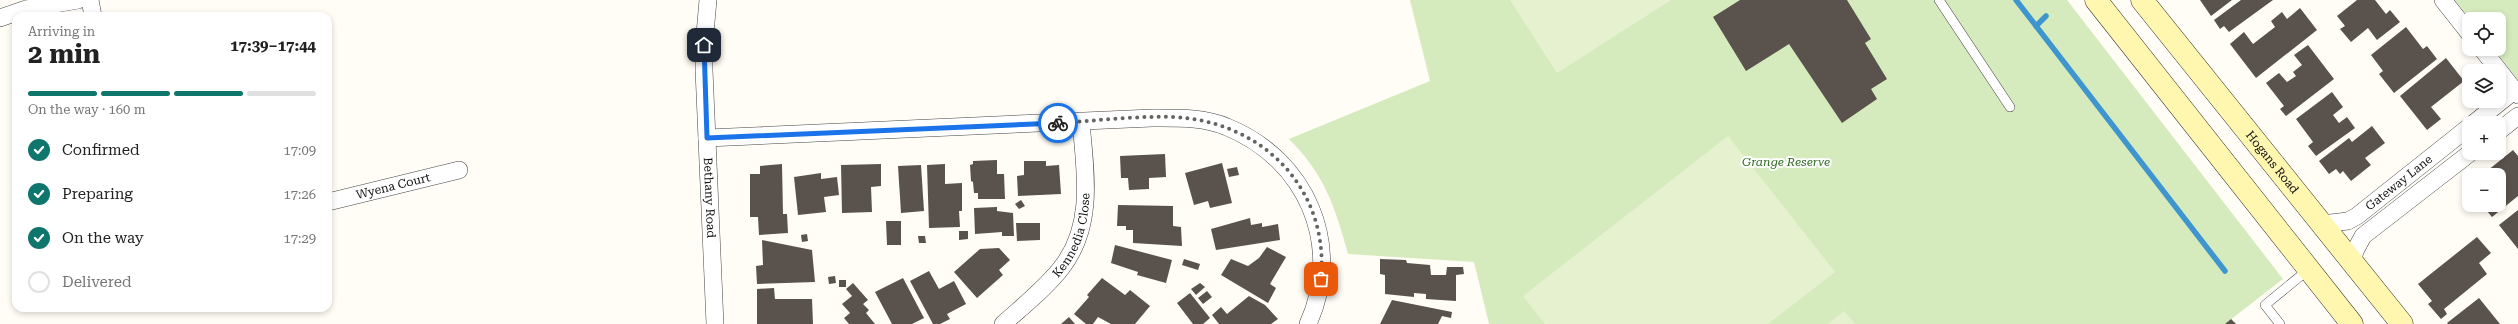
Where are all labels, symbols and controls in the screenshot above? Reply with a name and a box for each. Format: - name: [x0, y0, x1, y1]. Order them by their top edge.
- map controls: [2462, 12, 2506, 212]
- button: locate: [2462, 12, 2506, 56]
- text: Arriving in: [28, 24, 95, 39]
- pin: [687, 28, 721, 62]
- icon: home: [693, 34, 715, 56]
- text: 17:39–17:44: [230, 37, 316, 55]
- text: 2 min: [28, 39, 100, 69]
- button: layers: [2462, 64, 2506, 108]
- text: On the way · 160 m: [28, 102, 145, 117]
- courier: [1038, 103, 1078, 143]
- icon: bike: [1047, 112, 1069, 134]
- button: +: [2462, 116, 2506, 160]
- street label: Hogans Road: [2243, 128, 2302, 197]
- icon: check: [28, 139, 50, 161]
- text: Confirmed: [62, 141, 140, 159]
- text: 17:09: [284, 143, 316, 158]
- street label: Gateway Lane: [2363, 152, 2435, 213]
- park label: Grange Reserve: [1742, 155, 1830, 169]
- street label: Bethany Road: [701, 157, 718, 239]
- button: −: [2462, 168, 2506, 212]
- street label: Wyena Court: [355, 170, 432, 202]
- icon: check: [28, 183, 50, 205]
- text: Preparing: [62, 185, 133, 203]
- text: 17:26: [284, 187, 316, 202]
- street label: Kennedia Close: [1050, 192, 1093, 280]
- icon: check: [28, 227, 50, 249]
- text: On the way: [62, 229, 144, 247]
- text: 17:29: [284, 231, 316, 246]
- pin: [1304, 262, 1338, 296]
- icon: bag: [1310, 268, 1332, 290]
- text: Delivered: [62, 273, 132, 291]

